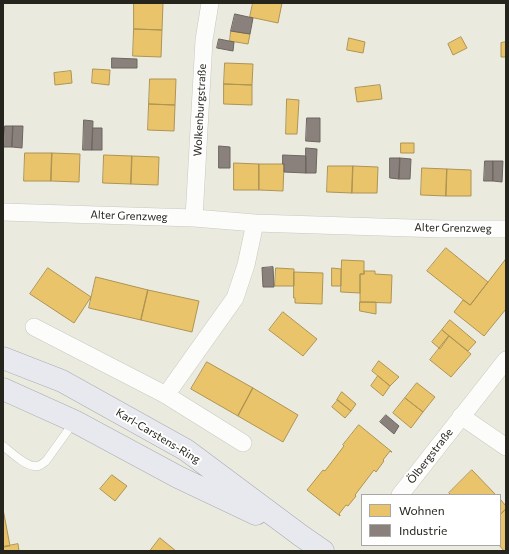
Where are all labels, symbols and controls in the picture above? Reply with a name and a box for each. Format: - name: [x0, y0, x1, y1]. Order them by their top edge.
- street label: Wolkenburgstraße: [191, 63, 209, 157]
- street label: Alter Grenzweg: [90, 208, 168, 224]
- street label: Alter Grenzweg: [414, 221, 492, 235]
- street label: Karl-Carstens-Ring: [113, 406, 203, 466]
- street label: Ölbergstraße: [404, 426, 456, 486]
- legend: [361, 494, 501, 546]
- text: Wohnen: [399, 503, 445, 517]
- text: Industrie: [399, 523, 447, 537]

